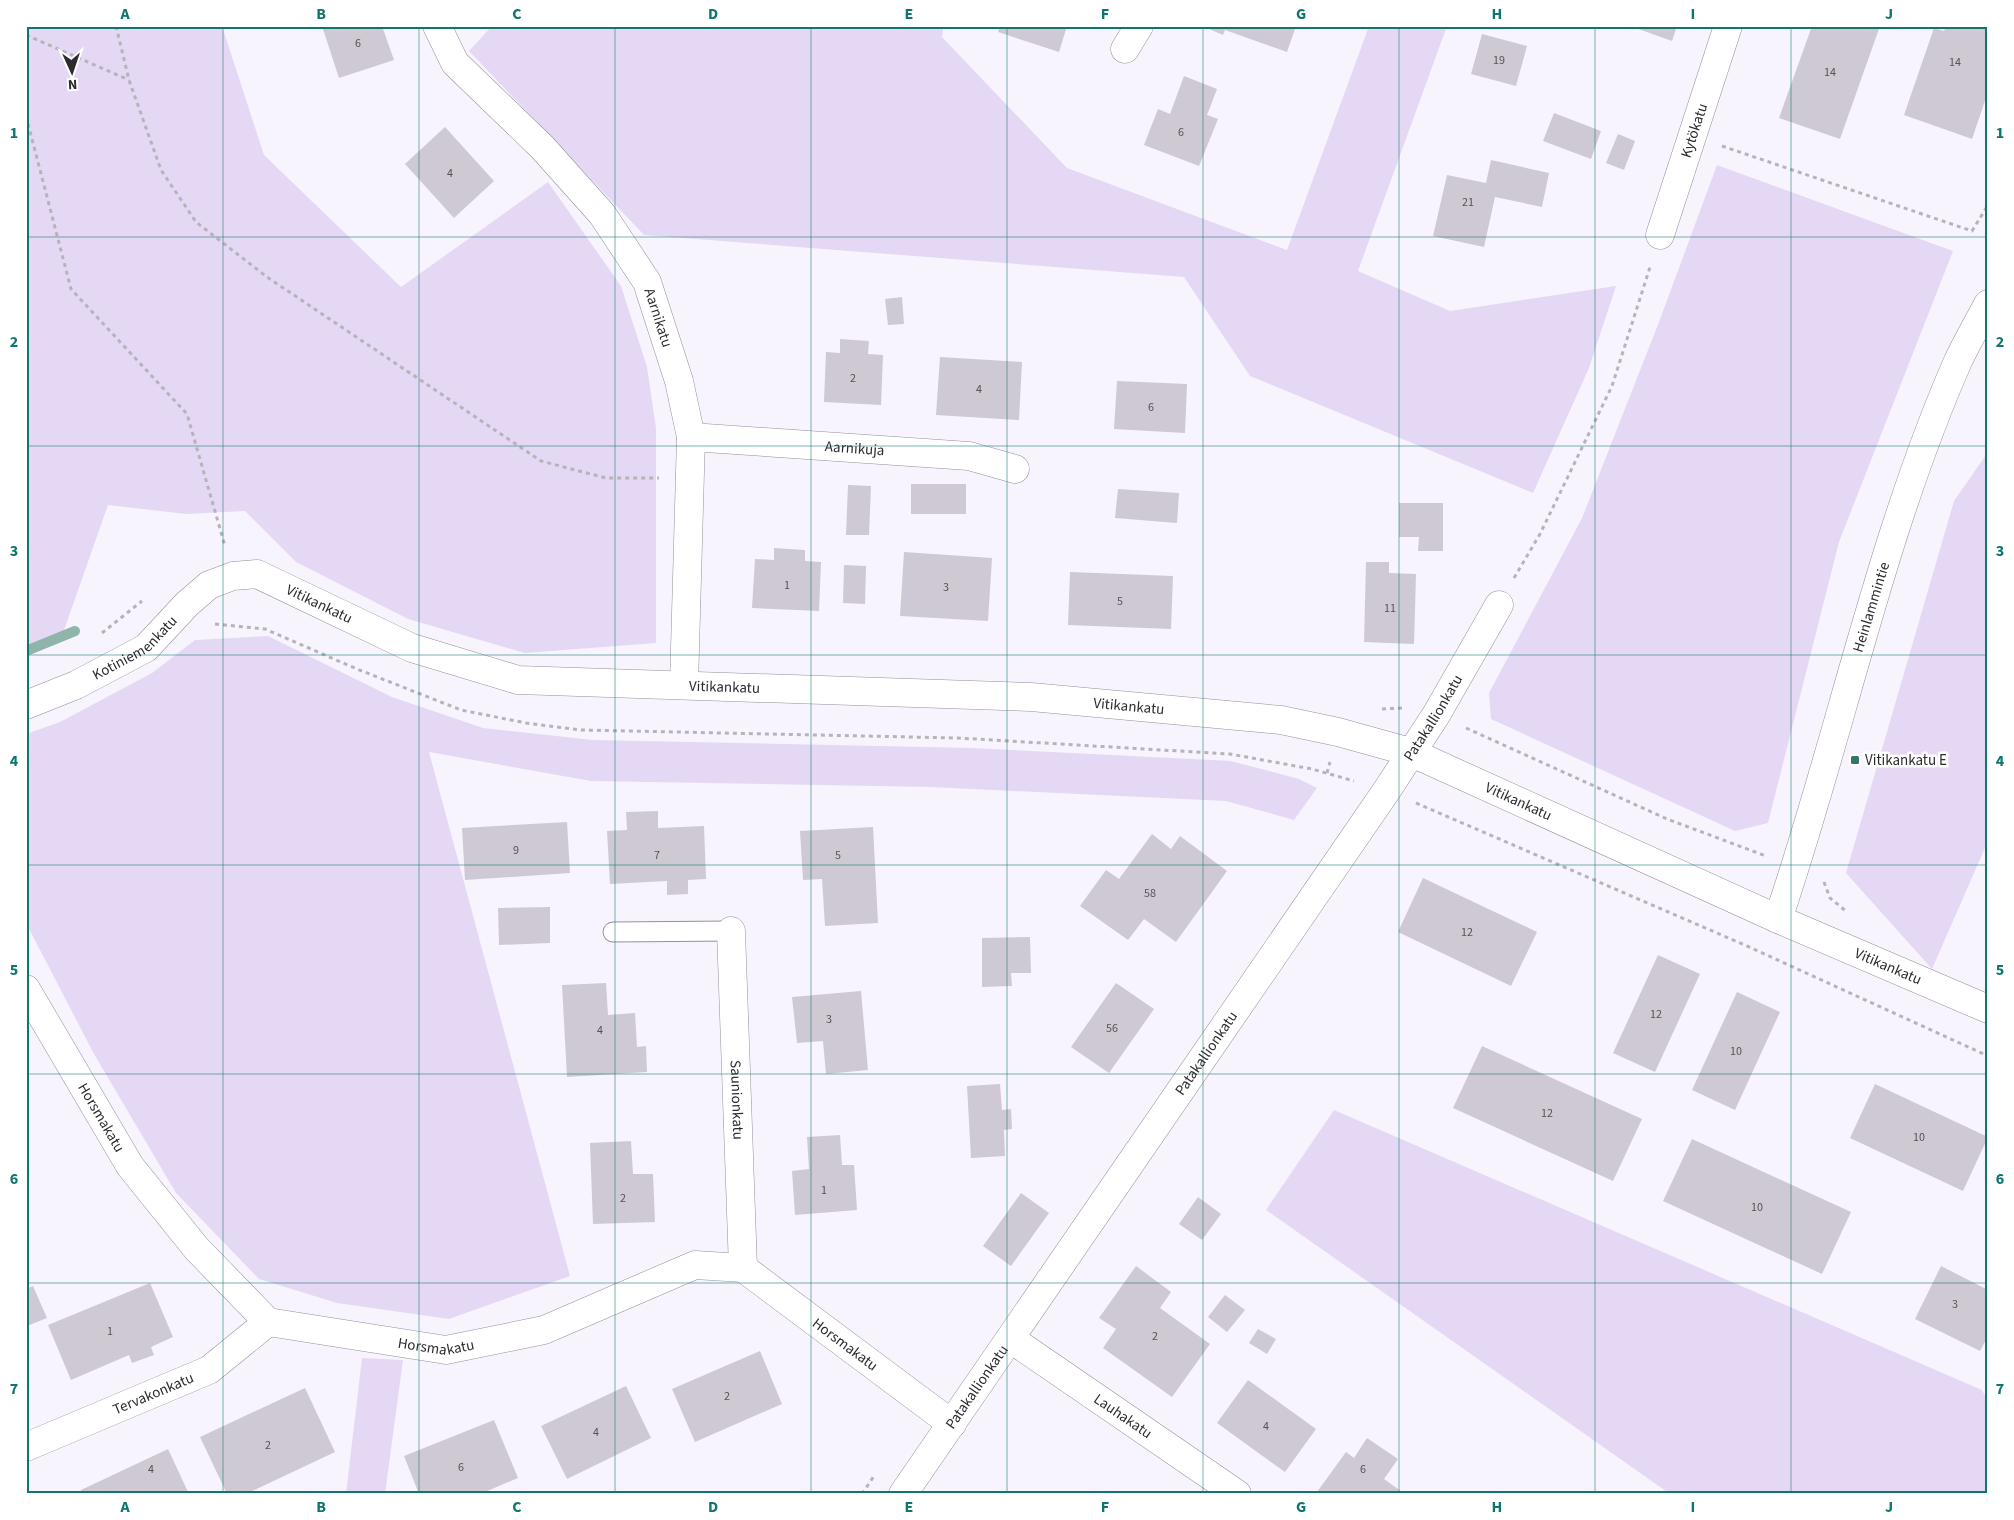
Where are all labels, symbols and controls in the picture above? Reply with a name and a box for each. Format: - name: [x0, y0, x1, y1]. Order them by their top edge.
- text: A: [119, 3, 130, 25]
- text: B: [316, 3, 326, 25]
- text: C: [512, 3, 522, 25]
- text: D: [708, 3, 718, 25]
- text: E: [905, 3, 913, 25]
- text: F: [1101, 3, 1109, 25]
- text: G: [1296, 3, 1306, 25]
- text: H: [1492, 3, 1502, 25]
- text: I: [1691, 3, 1695, 25]
- text: J: [1885, 3, 1893, 25]
- house number: 6: [355, 35, 361, 52]
- north arrow: [48, 48, 98, 98]
- house number: 19: [1493, 52, 1505, 69]
- house number: 14: [1949, 54, 1961, 71]
- house number: 14: [1824, 64, 1836, 81]
- text: N: [67, 74, 78, 94]
- street label: Kytökatu: [1676, 101, 1713, 161]
- text: 1: [10, 122, 18, 144]
- text: 1: [1996, 122, 2004, 144]
- house number: 6: [1178, 124, 1184, 141]
- house number: 4: [447, 165, 453, 182]
- house number: 21: [1462, 194, 1474, 211]
- street label: Aarnikatu: [639, 285, 677, 350]
- text: 2: [10, 331, 18, 353]
- text: 2: [1996, 331, 2004, 353]
- house number: 2: [850, 370, 856, 387]
- house number: 4: [976, 381, 982, 398]
- house number: 6: [1148, 399, 1154, 416]
- street label: Aarnikuja: [824, 436, 885, 461]
- text: 3: [10, 540, 18, 562]
- text: 3: [1996, 540, 2004, 562]
- street label: Heinlammintie: [1848, 559, 1895, 655]
- house number: 1: [784, 577, 790, 594]
- street label: Vitikankatu: [282, 579, 356, 629]
- house number: 3: [943, 579, 949, 596]
- house number: 5: [1117, 593, 1123, 610]
- house number: 11: [1384, 600, 1396, 617]
- street label: Kotiniemenkatu: [89, 611, 182, 685]
- street label: Patakallionkatu: [1399, 671, 1468, 765]
- street label: Vitikankatu: [689, 676, 760, 699]
- street label: Vitikankatu: [1092, 693, 1165, 720]
- text: 4: [10, 750, 19, 772]
- place label: Vitikankatu E: [1865, 750, 1947, 771]
- text: 4: [1996, 750, 2005, 772]
- marker: Vitikankatu E: [1849, 754, 1861, 766]
- street label: Vitikankatu: [1482, 777, 1555, 826]
- house number: 9: [513, 842, 519, 859]
- house number: 7: [654, 847, 660, 864]
- house number: 5: [835, 847, 841, 864]
- house number: 58: [1144, 885, 1156, 902]
- house number: 12: [1461, 924, 1473, 941]
- street label: Vitikankatu: [1851, 943, 1925, 990]
- text: 5: [10, 959, 18, 981]
- text: 5: [1996, 959, 2004, 981]
- house number: 12: [1650, 1006, 1662, 1023]
- street label: Patakallionkatu: [1170, 1007, 1243, 1100]
- house number: 3: [826, 1011, 832, 1028]
- house number: 56: [1106, 1020, 1118, 1037]
- house number: 4: [597, 1022, 603, 1039]
- house number: 10: [1730, 1043, 1742, 1060]
- street label: Saunionkatu: [725, 1060, 748, 1140]
- street label: Horsmakatu: [72, 1079, 130, 1156]
- house number: 12: [1541, 1105, 1553, 1122]
- house number: 10: [1913, 1129, 1925, 1146]
- text: 6: [10, 1168, 18, 1190]
- text: 6: [1996, 1168, 2004, 1190]
- house number: 1: [821, 1182, 827, 1199]
- house number: 2: [620, 1190, 626, 1207]
- house number: 10: [1751, 1199, 1763, 1216]
- house number: 3: [1952, 1296, 1958, 1313]
- street label: Horsmakatu: [808, 1313, 882, 1376]
- house number: 1: [107, 1323, 113, 1340]
- house number: 2: [1152, 1328, 1158, 1345]
- street label: Horsmakatu: [396, 1333, 476, 1361]
- street label: Patakallionkatu: [941, 1341, 1013, 1433]
- street label: Tervakonkatu: [110, 1368, 197, 1420]
- text: 7: [10, 1378, 18, 1400]
- text: 7: [1996, 1378, 2004, 1400]
- house number: 2: [724, 1388, 730, 1405]
- street label: Lauhakatu: [1089, 1389, 1156, 1444]
- house number: 4: [1263, 1418, 1269, 1435]
- house number: 4: [593, 1424, 599, 1441]
- house number: 2: [265, 1437, 271, 1454]
- house number: 6: [458, 1459, 464, 1476]
- house number: 4: [148, 1461, 154, 1478]
- house number: 6: [1360, 1461, 1366, 1478]
- text: A: [119, 1496, 130, 1518]
- text: B: [316, 1496, 326, 1518]
- text: C: [512, 1496, 522, 1518]
- text: D: [708, 1496, 718, 1518]
- text: E: [905, 1496, 913, 1518]
- text: F: [1101, 1496, 1109, 1518]
- text: G: [1296, 1496, 1306, 1518]
- text: H: [1492, 1496, 1502, 1518]
- text: I: [1691, 1496, 1695, 1518]
- text: J: [1885, 1496, 1893, 1518]

